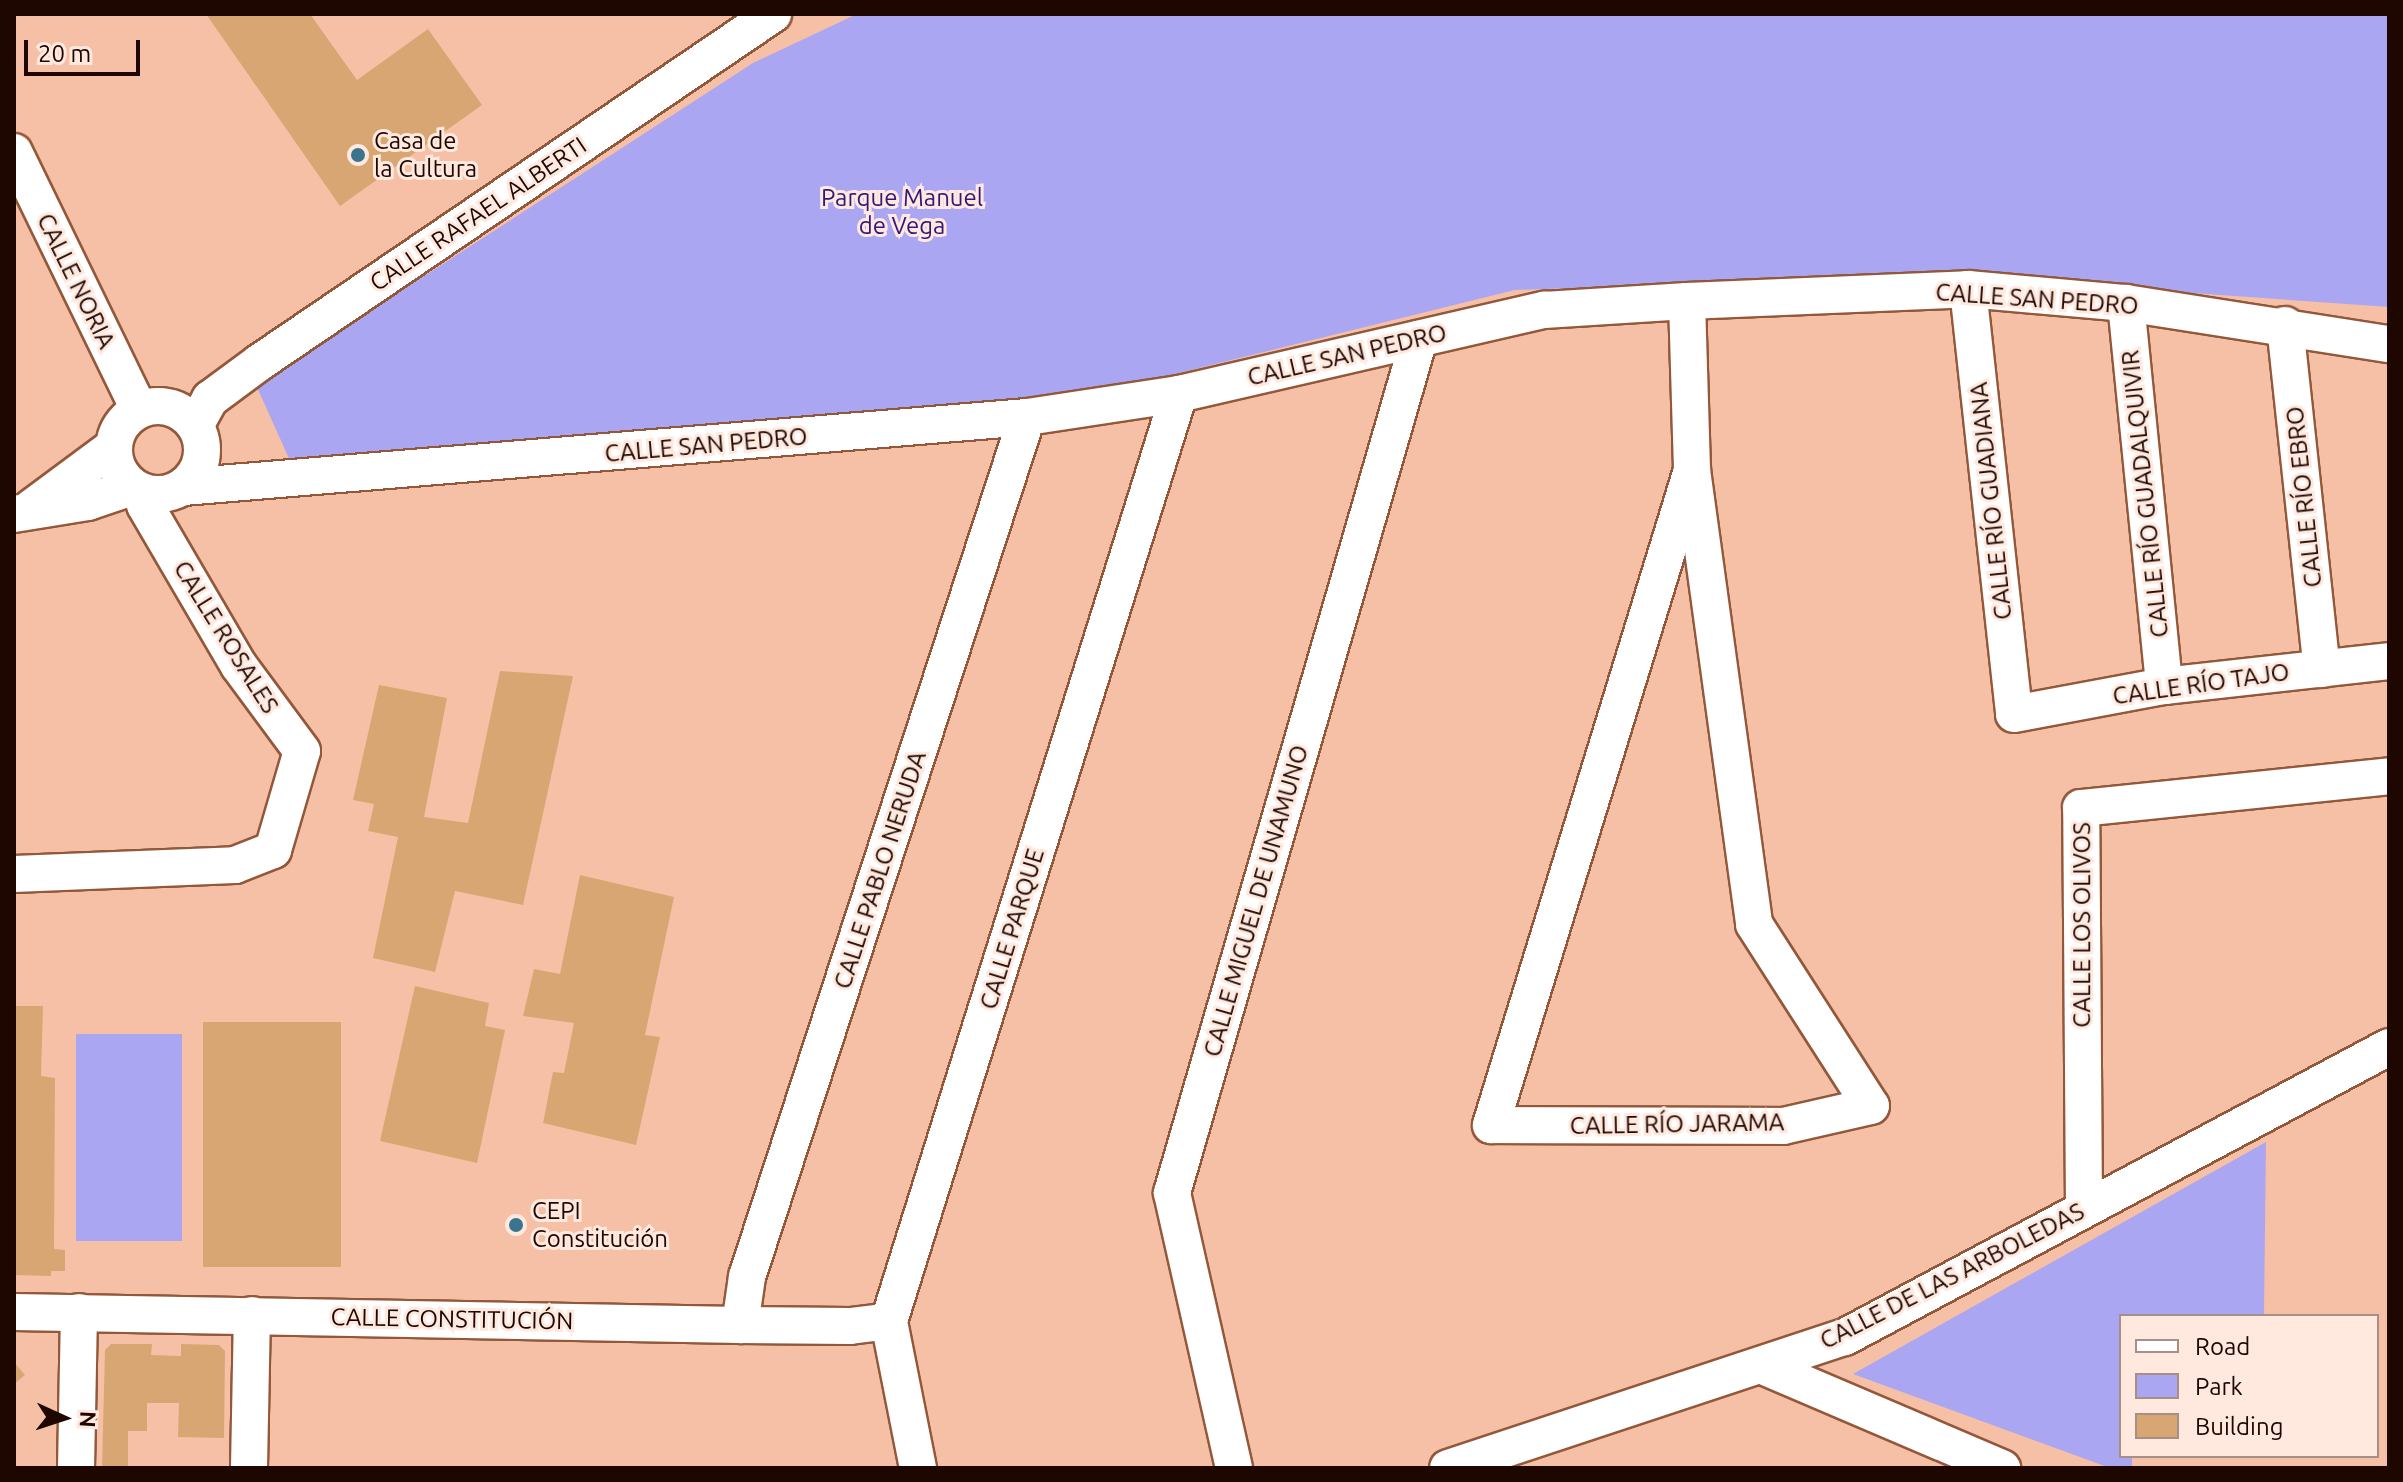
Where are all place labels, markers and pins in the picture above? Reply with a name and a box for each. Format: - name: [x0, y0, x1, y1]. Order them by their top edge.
- place label: Casa de la Cultura: [374, 127, 477, 183]
- marker: Casa de la Cultura: [349, 146, 367, 164]
- place label: CEPI Constitución: [532, 1197, 668, 1253]
- marker: CEPI Constitución: [507, 1216, 525, 1234]

